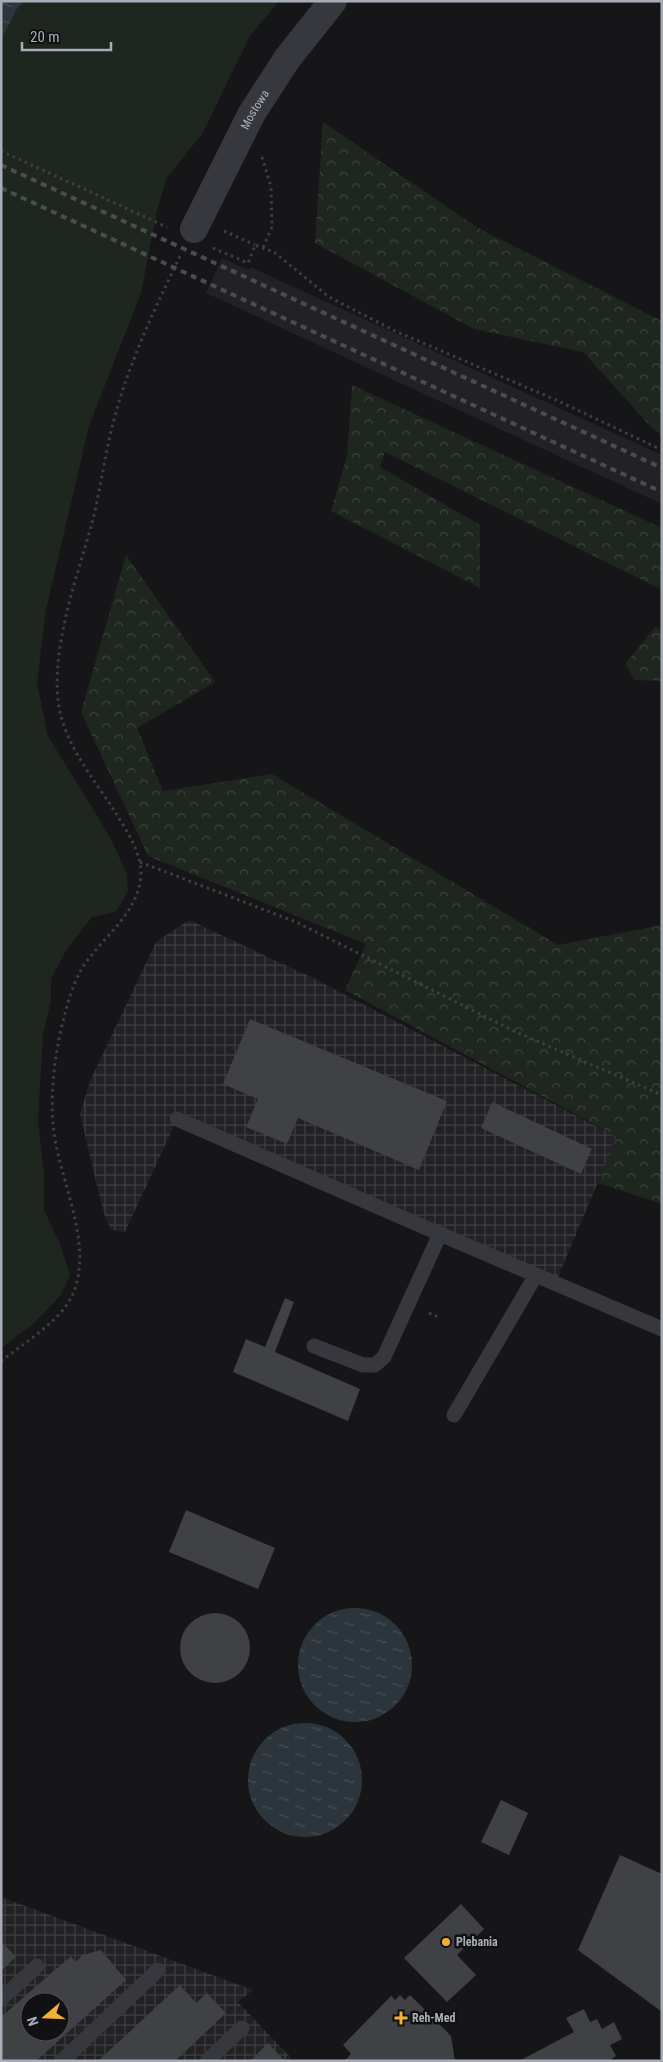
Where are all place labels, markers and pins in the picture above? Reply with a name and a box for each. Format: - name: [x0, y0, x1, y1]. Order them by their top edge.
- place label: Plebania: [456, 1935, 498, 1949]
- marker: Plebania: [440, 1936, 452, 1948]
- marker: Reh-Med: [394, 2011, 408, 2025]
- place label: Reh-Med: [412, 2011, 455, 2025]

